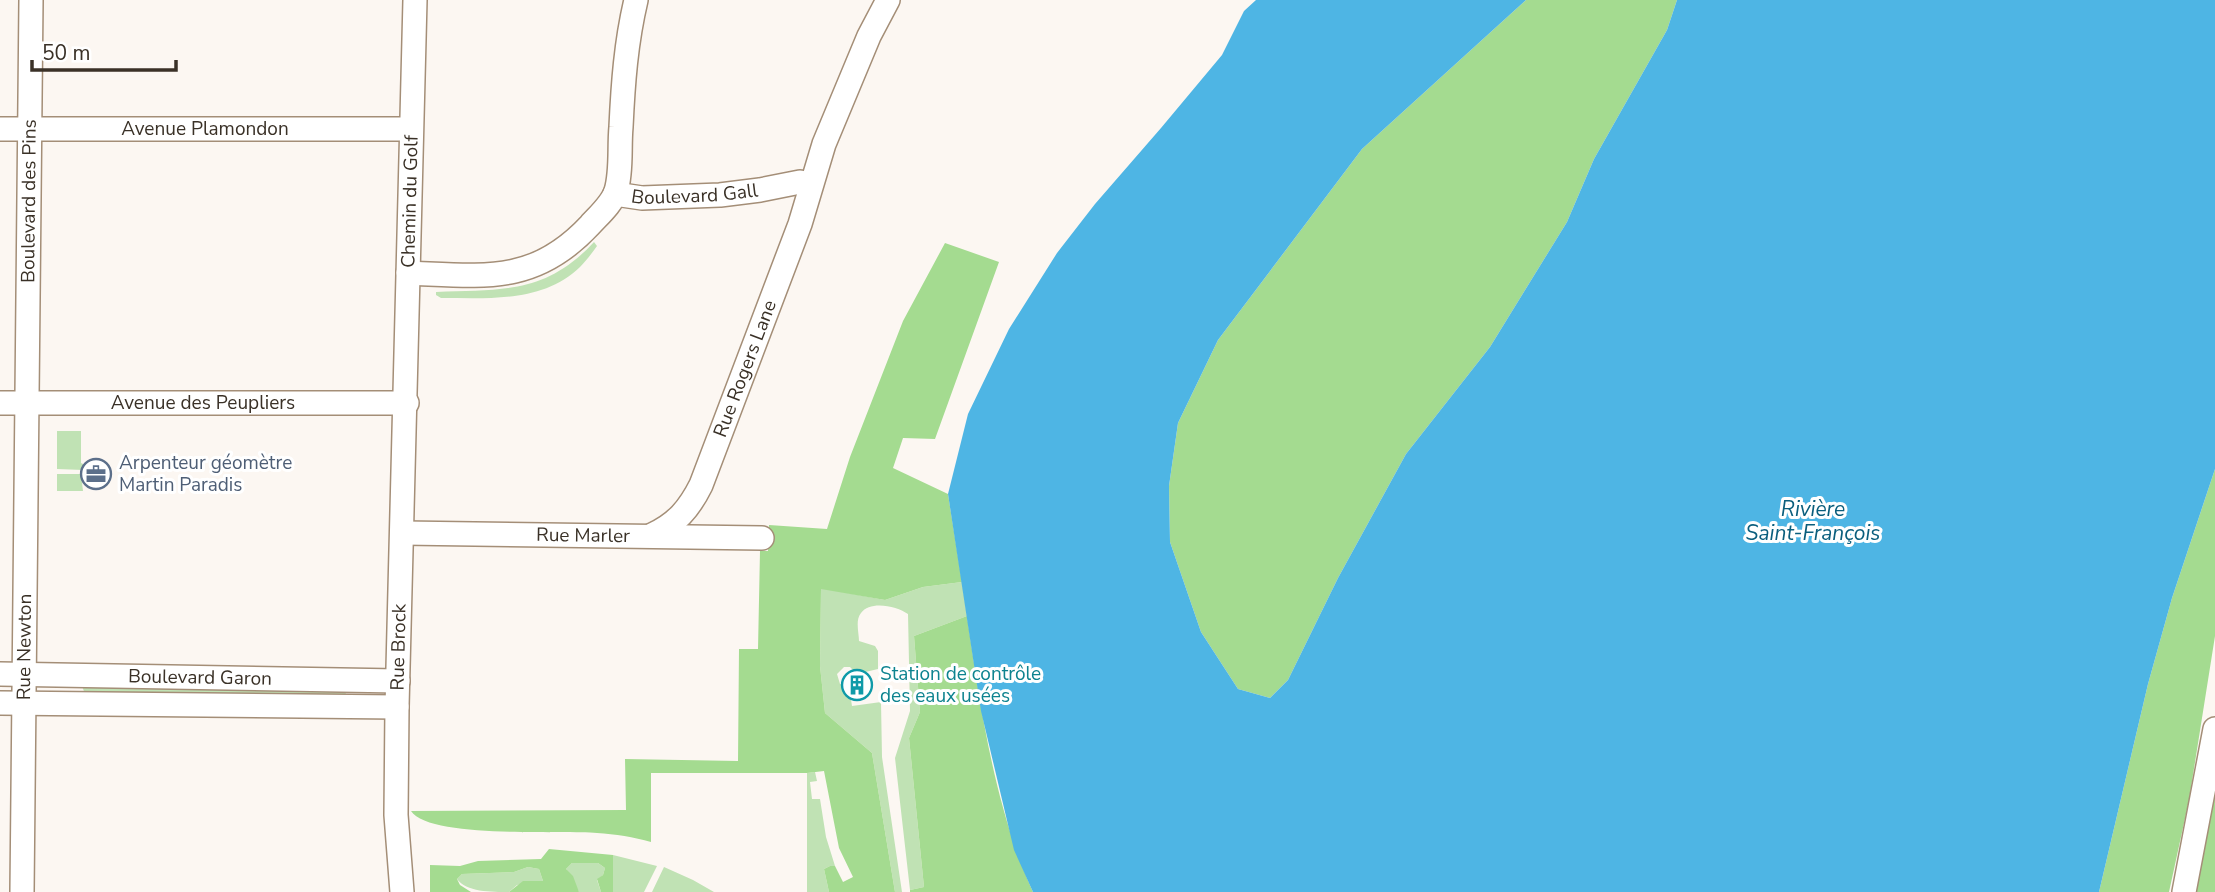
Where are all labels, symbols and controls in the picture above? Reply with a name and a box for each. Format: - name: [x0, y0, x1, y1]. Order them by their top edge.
- scale bar: [32, 28, 175, 72]
- text: 50 m: [42, 39, 91, 67]
- street label: Avenue Plamondon: [121, 116, 289, 142]
- street label: Boulevard des Pins: [15, 119, 43, 283]
- street label: Chemin du Golf: [395, 134, 425, 268]
- street label: Boulevard Gall: [629, 177, 760, 211]
- street label: Rue Rogers Lane: [707, 296, 783, 441]
- street label: Avenue des Peupliers: [111, 390, 295, 416]
- place label: Arpenteur géomètre Martin Paradis: [119, 450, 292, 498]
- office icon: Arpenteur géomètre Martin Paradis: [79, 457, 113, 491]
- water label: Rivière Saint-François: [1746, 495, 1880, 547]
- street label: Rue Marler: [536, 522, 630, 549]
- street label: Rue Newton: [11, 594, 38, 700]
- street label: Rue Brock: [384, 603, 413, 691]
- place label: Station de contrôle des eaux usées: [880, 661, 1041, 709]
- street label: Boulevard Garon: [128, 663, 272, 692]
- building icon: Station de contrôle des eaux usées: [840, 668, 874, 702]

